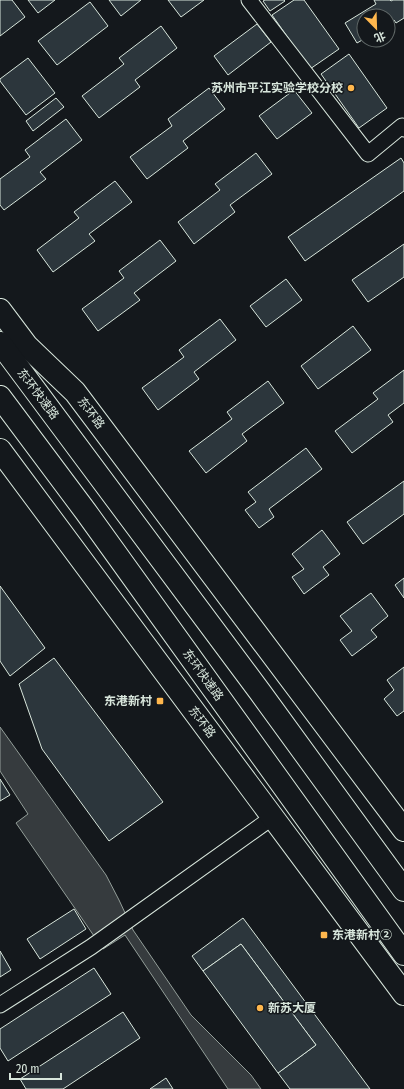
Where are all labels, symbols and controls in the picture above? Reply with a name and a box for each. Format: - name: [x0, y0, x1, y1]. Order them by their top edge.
- north arrow: [356, 8, 396, 48]
- text: 北: [372, 29, 387, 45]
- place label: 苏州市平江实验学校分校: [211, 81, 343, 95]
- marker: 苏州市平江实验学校分校: [346, 83, 356, 93]
- street label: 东环快速路: [14, 366, 62, 422]
- street label: 东环路: [75, 394, 107, 432]
- street label: 东环快速路: [180, 647, 226, 703]
- place label: 东港新村: [104, 694, 152, 708]
- marker: 东港新村: [155, 696, 165, 706]
- street label: 东环路: [186, 703, 218, 741]
- place label: 东港新村②: [332, 928, 392, 942]
- marker: 东港新村②: [319, 930, 329, 940]
- place label: 新苏大厦: [268, 1001, 316, 1015]
- marker: 新苏大厦: [255, 1003, 265, 1013]
- scale bar: [10, 1055, 61, 1081]
- text: 20 m: [16, 1062, 40, 1076]

